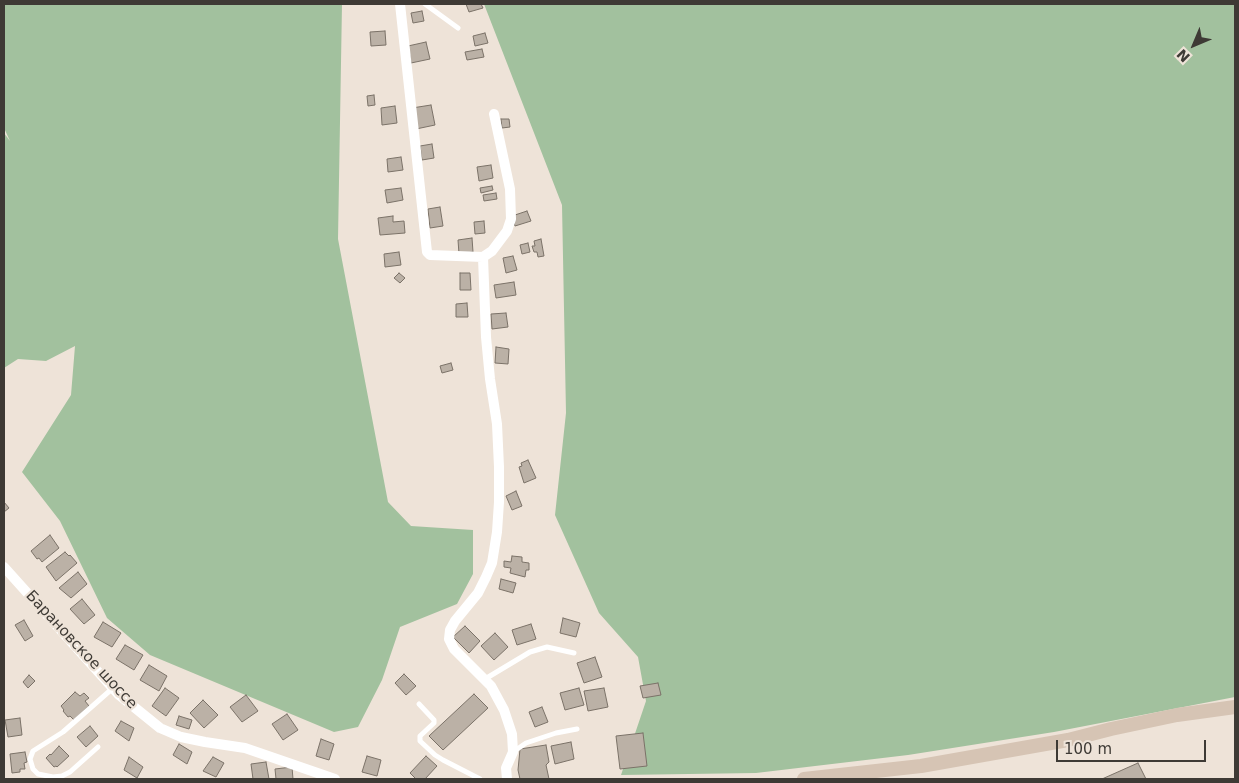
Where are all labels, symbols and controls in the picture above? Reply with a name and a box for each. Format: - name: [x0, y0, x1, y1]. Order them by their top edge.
- north arrow: [1169, 20, 1219, 70]
- text: N: [1174, 46, 1193, 65]
- street label: Барановское шоссе: [22, 587, 140, 713]
- scale bar: [1059, 730, 1209, 762]
- text: 100 m: [1064, 740, 1112, 758]

